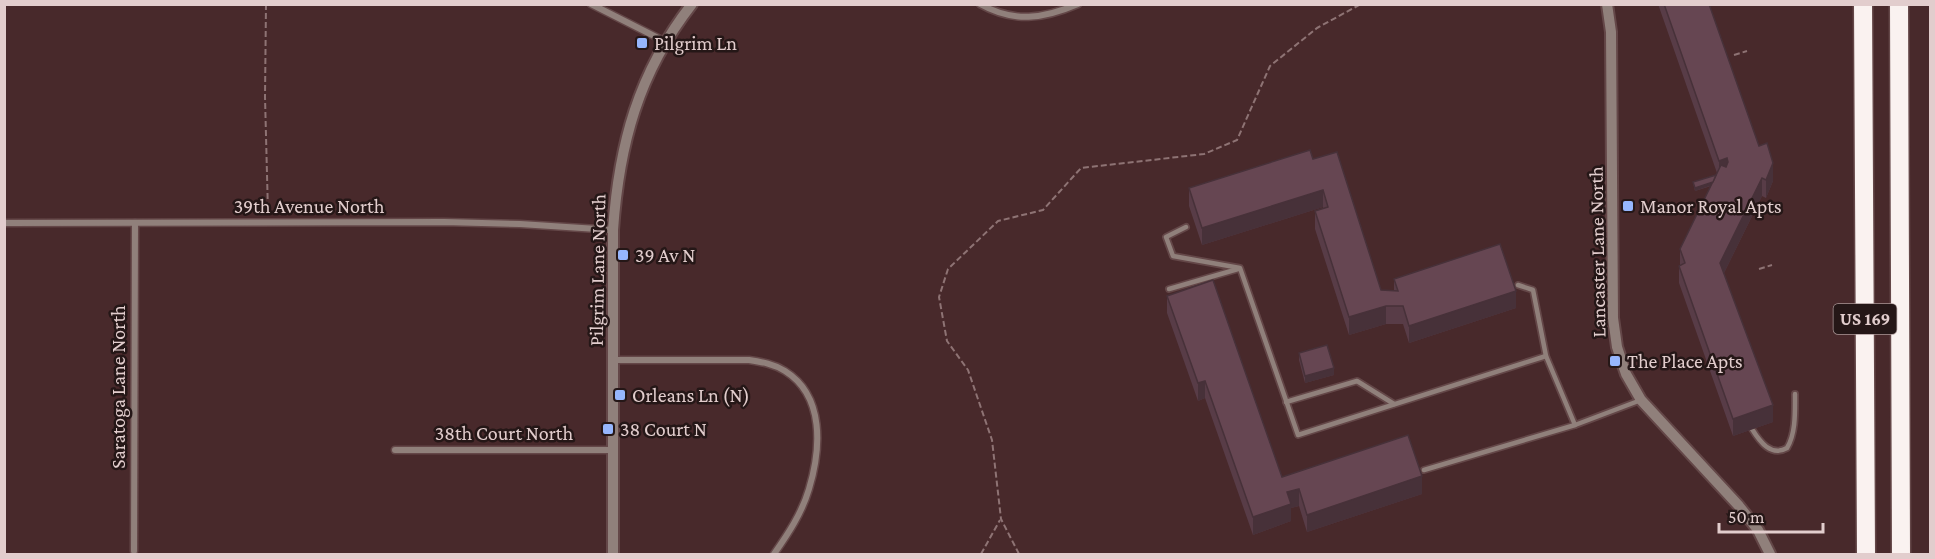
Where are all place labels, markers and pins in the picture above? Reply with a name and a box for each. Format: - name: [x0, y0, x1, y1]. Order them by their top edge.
- place label: Pilgrim Ln: [654, 32, 737, 55]
- marker: Pilgrim Ln: [635, 36, 649, 50]
- place label: Manor Royal Apts: [1640, 195, 1782, 218]
- marker: Manor Royal Apts: [1621, 199, 1635, 213]
- place label: 39 Av N: [635, 244, 695, 266]
- marker: 39 Av N: [616, 248, 630, 262]
- place label: The Place Apts: [1627, 350, 1743, 373]
- marker: The Place Apts: [1608, 354, 1622, 368]
- place label: Orleans Ln (N): [632, 384, 750, 407]
- marker: Orleans Ln (N): [613, 388, 627, 402]
- place label: 38 Court N: [620, 418, 707, 440]
- marker: 38 Court N: [601, 422, 615, 436]

